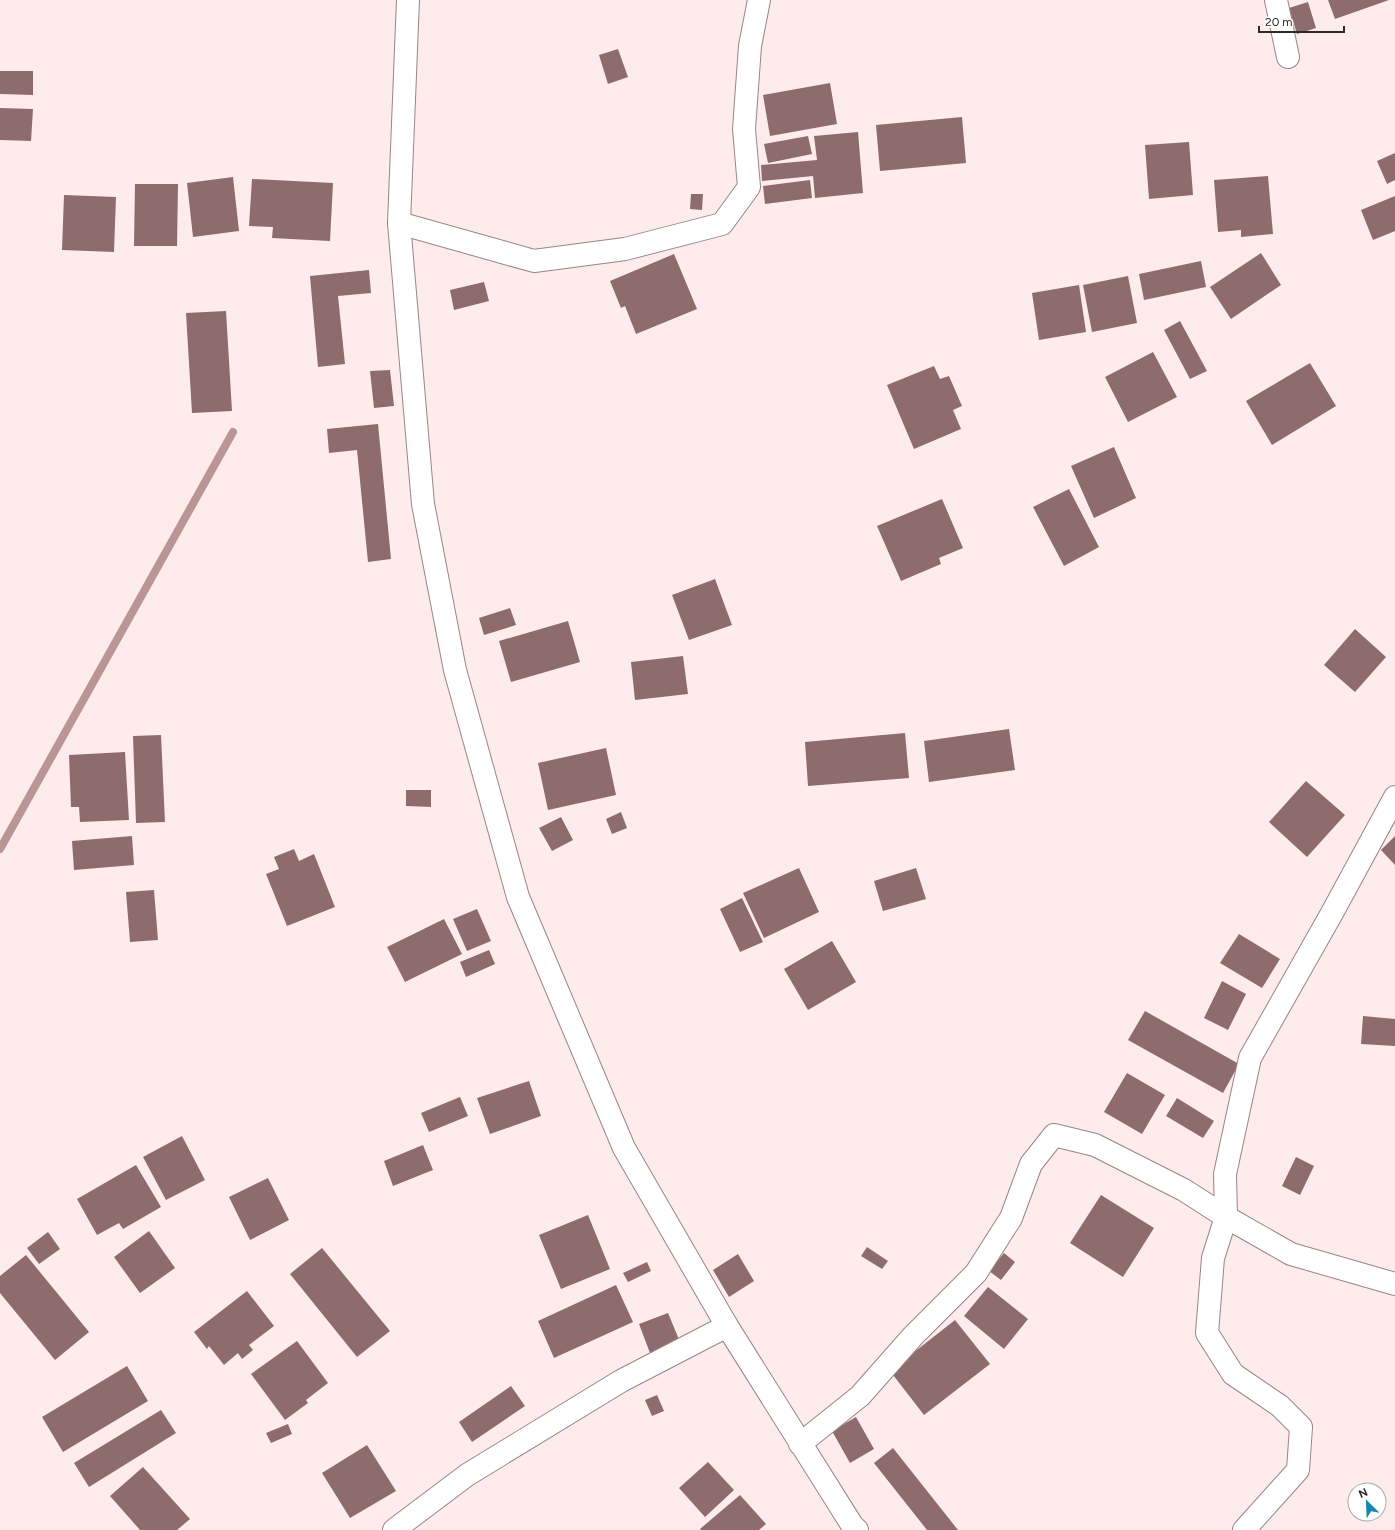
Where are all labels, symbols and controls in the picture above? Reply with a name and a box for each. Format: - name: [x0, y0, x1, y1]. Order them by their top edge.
- scale bar: [1259, 8, 1344, 34]
- text: 20 m: [1265, 15, 1293, 29]
- north arrow: [1347, 1482, 1387, 1522]
- text: N: [1357, 1486, 1370, 1501]

